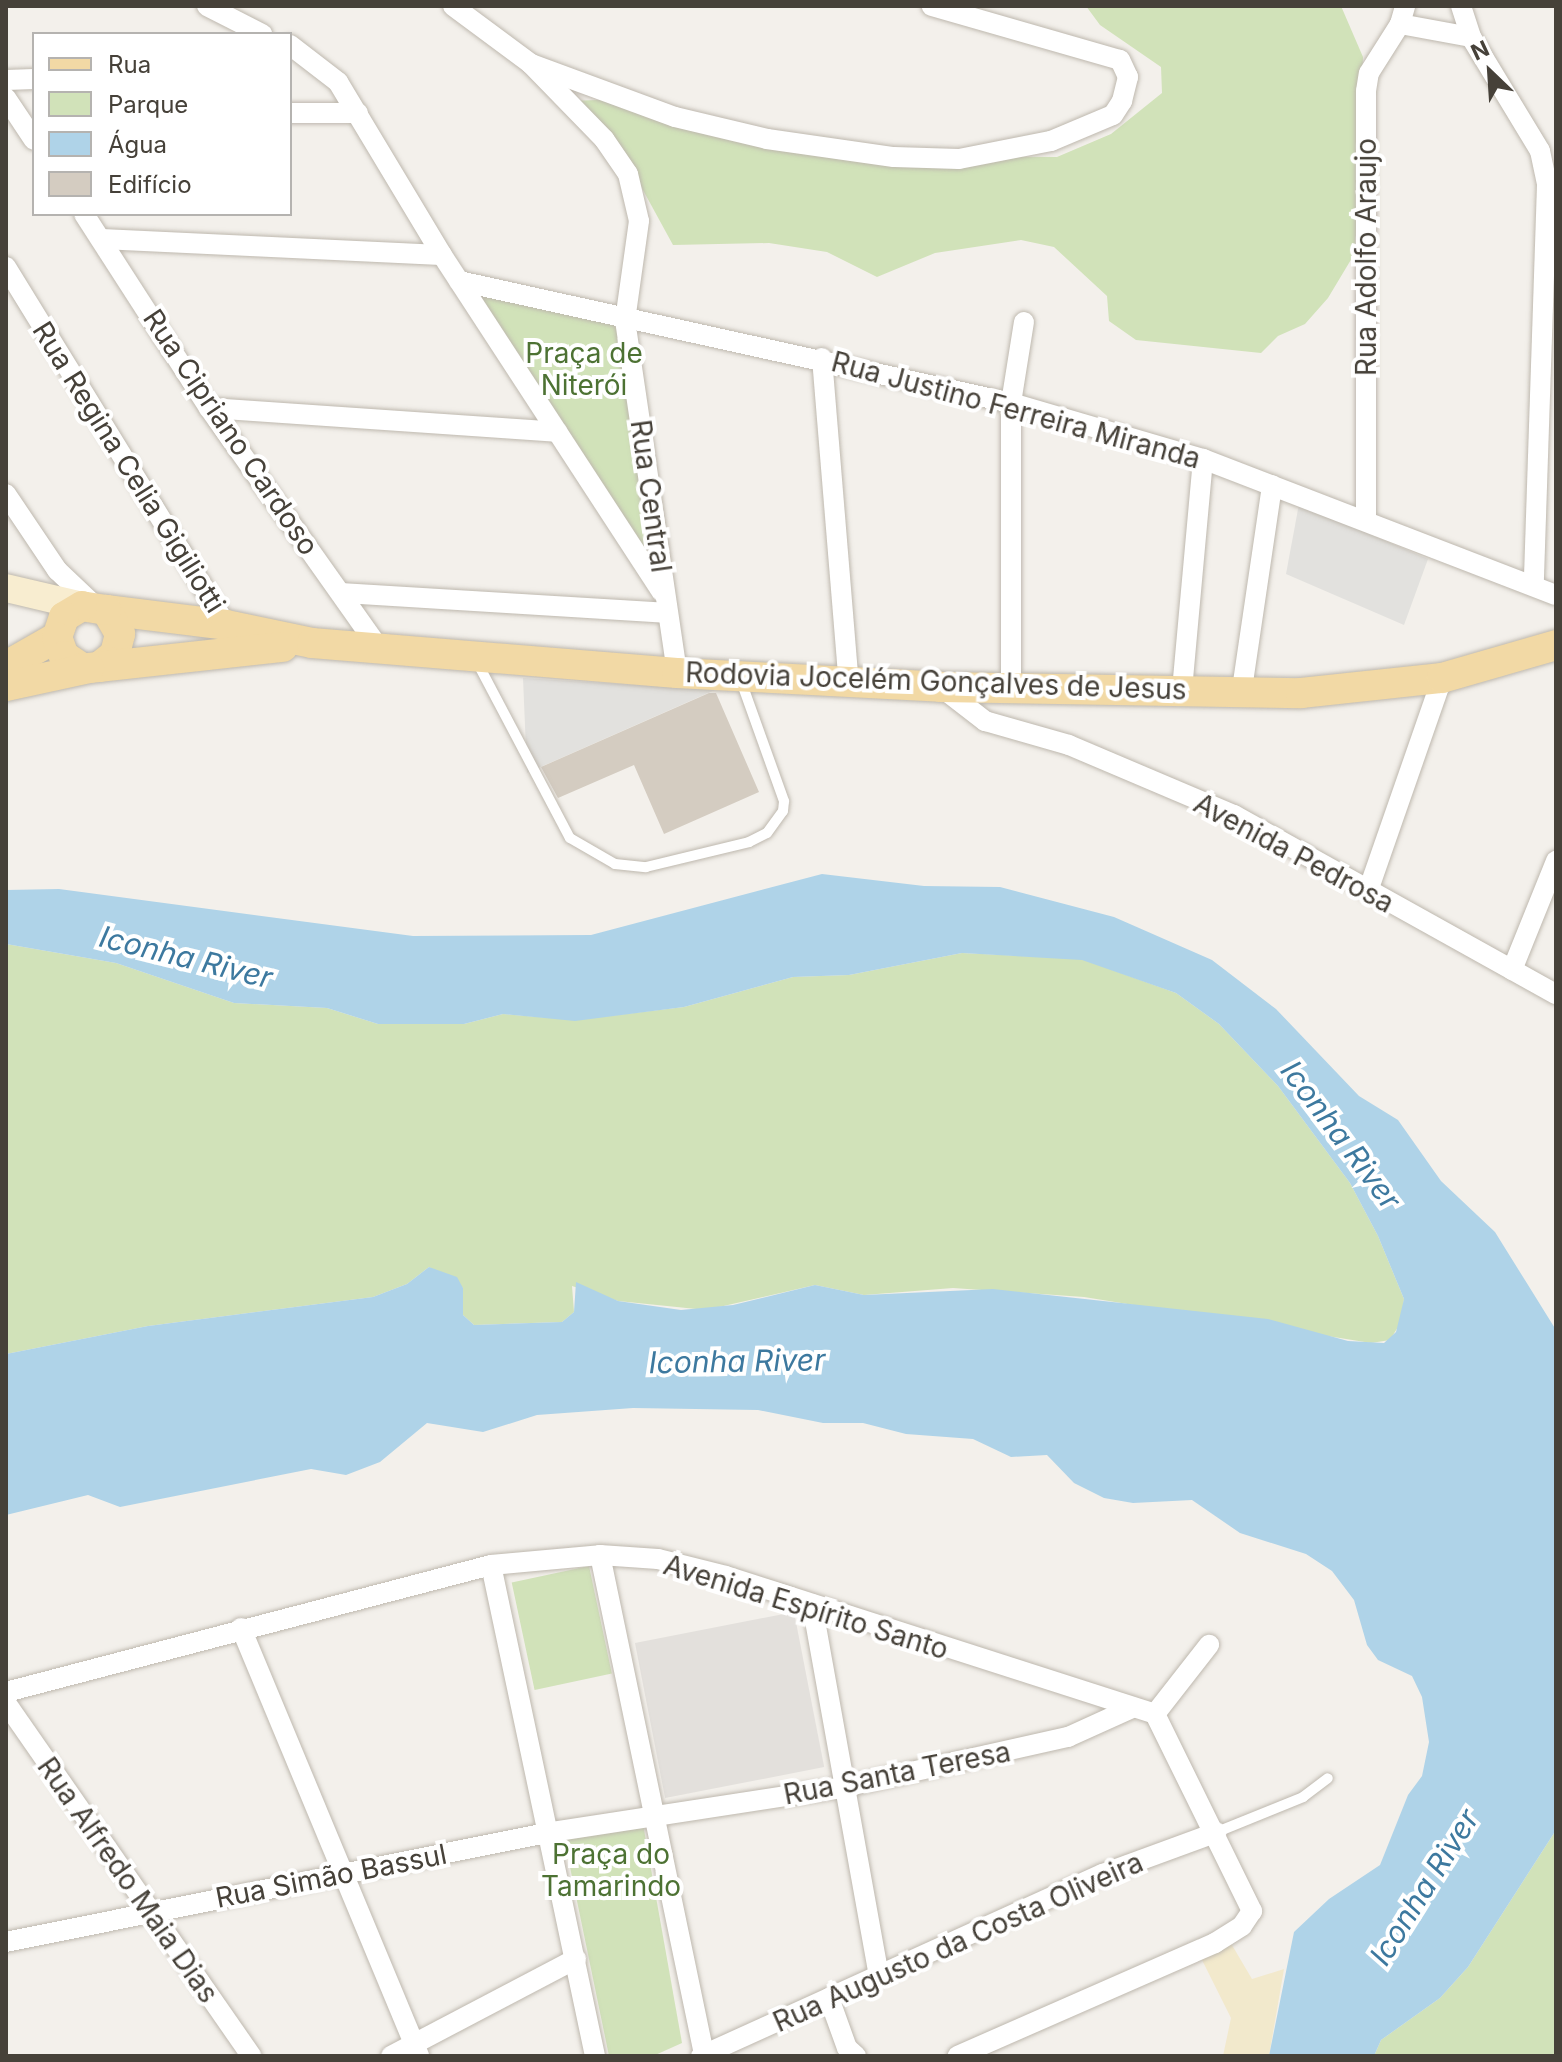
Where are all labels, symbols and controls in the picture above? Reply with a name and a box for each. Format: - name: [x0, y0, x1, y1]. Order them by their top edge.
- legend: [32, 32, 292, 216]
- north arrow: [1450, 32, 1530, 112]
- text: N: [1467, 35, 1493, 66]
- text: Rua: [108, 50, 151, 79]
- text: Parque: [108, 90, 188, 119]
- text: Água: [108, 130, 167, 159]
- street label: Rua Adolfo Araujo: [1349, 138, 1383, 376]
- text: Edifício: [108, 170, 192, 199]
- street label: Rua Cipriano Cardoso: [136, 303, 326, 561]
- street label: Rua Regina Celia Gigiliotti: [26, 315, 232, 619]
- park label: Praça de Niterói: [525, 336, 643, 402]
- street label: Rua Justino Ferreira Miranda: [828, 345, 1204, 475]
- street label: Rua Central: [624, 418, 678, 574]
- street label: Rodovia Jocelém Gonçalves de Jesus: [685, 655, 1187, 707]
- street label: Avenida Pedrosa: [1188, 786, 1400, 920]
- water label: Iconha River: [96, 918, 276, 996]
- water label: Iconha River: [1273, 1053, 1409, 1217]
- water label: Iconha River: [648, 1341, 826, 1381]
- street label: Avenida Espírito Santo: [660, 1548, 952, 1666]
- street label: Rua Santa Teresa: [781, 1735, 1013, 1811]
- street label: Rua Alfredo Maia Dias: [31, 1751, 225, 2009]
- water label: Iconha River: [1362, 1802, 1486, 1972]
- street label: Rua Simão Bassul: [213, 1837, 449, 1915]
- park label: Praça do Tamarindo: [541, 1837, 681, 1903]
- street label: Rua Augusto da Costa Oliveira: [768, 1845, 1148, 2039]

